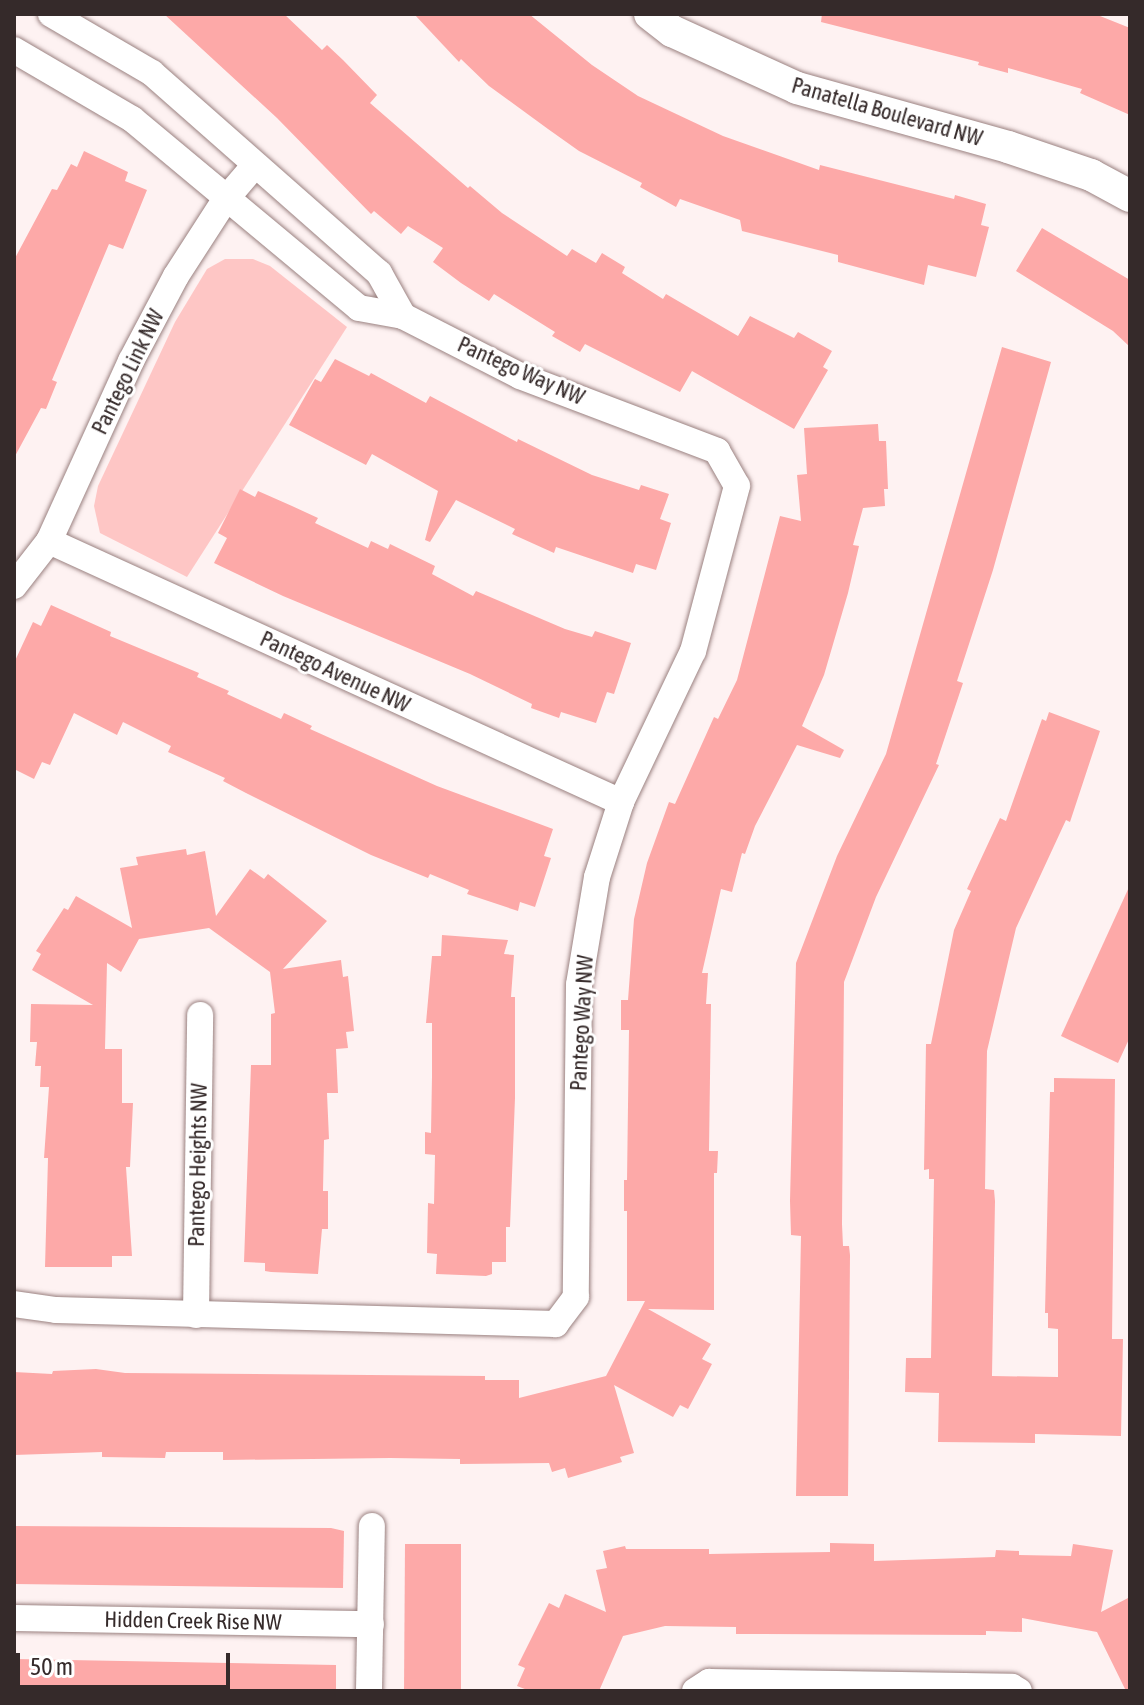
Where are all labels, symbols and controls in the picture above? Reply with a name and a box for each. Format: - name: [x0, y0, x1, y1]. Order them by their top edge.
- street label: Panatella Boulevard NW: [789, 72, 985, 152]
- street label: Pantego Link NW: [86, 305, 170, 439]
- street label: Pantego Way NW: [453, 331, 589, 411]
- street label: Pantego Avenue NW: [256, 626, 414, 718]
- street label: Pantego Way NW: [565, 954, 599, 1092]
- street label: Pantego Heights NW: [183, 1083, 213, 1247]
- street label: Hidden Creek Rise NW: [104, 1606, 282, 1636]
- scale bar: [20, 1637, 234, 1687]
- text: 50 m: [30, 1653, 73, 1680]

